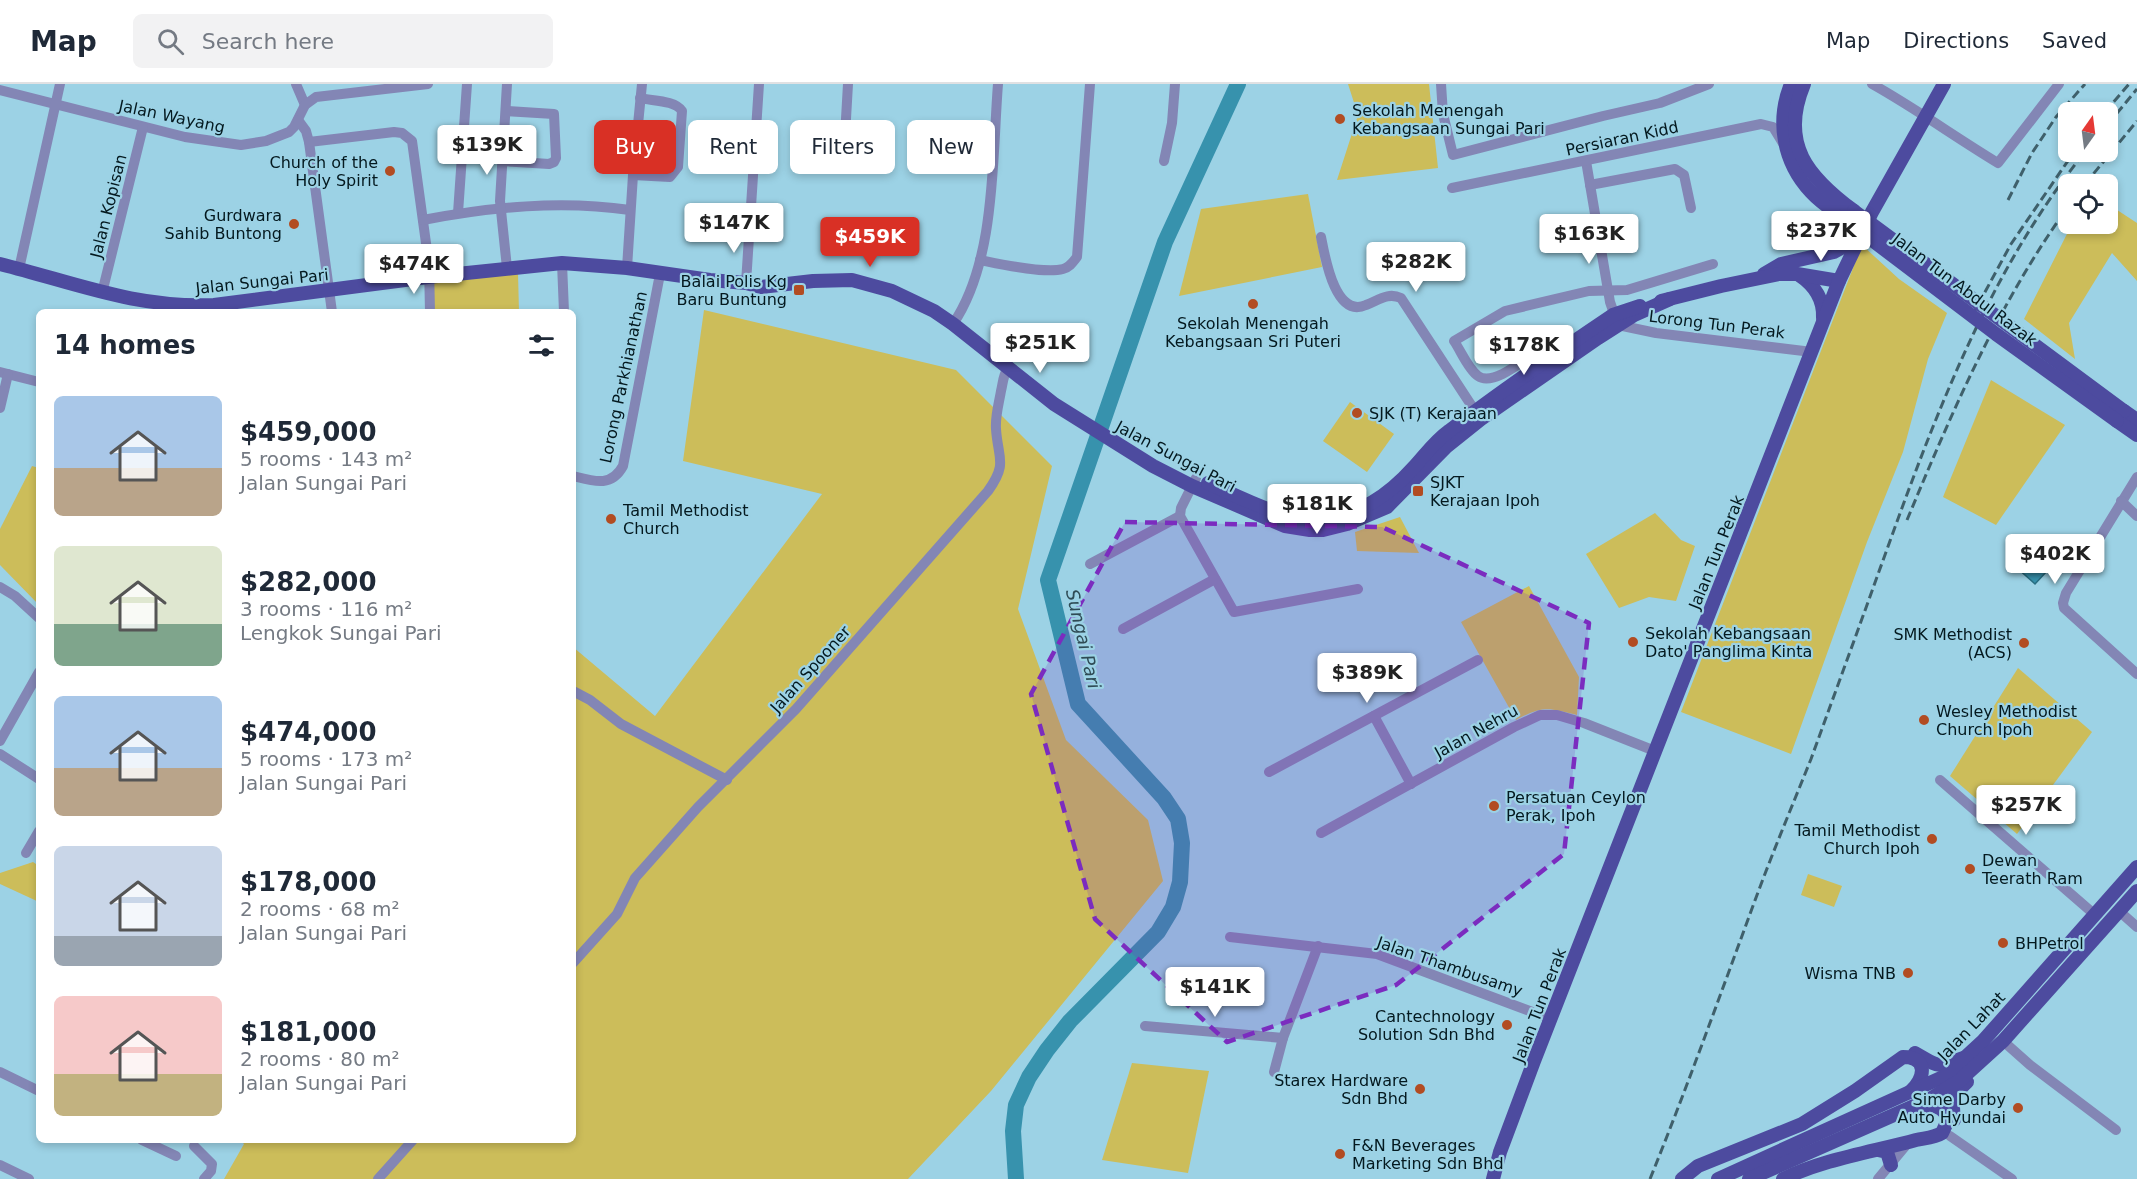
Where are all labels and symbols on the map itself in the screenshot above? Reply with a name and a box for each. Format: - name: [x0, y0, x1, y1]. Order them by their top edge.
- street label: Jalan Wayang: [116, 96, 227, 137]
- place label: Sekolah Menengah Kebangsaan Sungai Pari: [1352, 101, 1545, 138]
- north arrow: [2058, 102, 2118, 162]
- marker: Sekolah Menengah Kebangsaan Sungai Pari: [1333, 112, 1347, 126]
- street label: Persiaran Kidd: [1564, 117, 1680, 160]
- pin: $139K: [445, 125, 529, 176]
- street label: Jalan Kopisan: [86, 152, 131, 261]
- place label: Church of the Holy Spirit: [270, 153, 378, 190]
- marker: Church of the Holy Spirit: [383, 164, 397, 178]
- pin: $147K: [692, 203, 776, 254]
- place label: Gurdwara Sahib Buntong: [165, 206, 282, 243]
- pin: $237K: [1779, 211, 1863, 262]
- pin: $163K: [1547, 214, 1631, 265]
- marker: Gurdwara Sahib Buntong: [287, 217, 301, 231]
- pin: $459K: [828, 217, 912, 268]
- street label: Jalan Tun Abdul Razak: [1888, 228, 2041, 350]
- pin: $282K: [1374, 242, 1458, 293]
- pin: $474K: [372, 244, 456, 295]
- street label: Jalan Sungai Pari: [194, 265, 330, 298]
- place label: Balai Polis Kg Baru Buntung: [676, 272, 787, 309]
- marker: Balai Polis Kg Baru Buntung: [792, 283, 806, 297]
- street label: Lorong Parkhianathan: [596, 289, 651, 465]
- marker: Sekolah Menengah Kebangsaan Sri Puteri: [1246, 297, 1260, 311]
- street label: Lorong Tun Perak: [1648, 307, 1787, 342]
- place label: Sekolah Menengah Kebangsaan Sri Puteri: [1165, 314, 1341, 351]
- pin: $251K: [998, 323, 1082, 374]
- pin: $178K: [1482, 325, 1566, 376]
- place label: SJK (T) Kerajaan: [1369, 404, 1497, 423]
- marker: SJK (T) Kerajaan: [1350, 406, 1364, 420]
- street label: Jalan Sungai Pari: [1111, 416, 1239, 496]
- place label: SJKT Kerajaan Ipoh: [1430, 473, 1540, 510]
- pin: $181K: [1275, 484, 1359, 535]
- marker: SJKT Kerajaan Ipoh: [1411, 484, 1425, 498]
- street label: Jalan Tun Perak: [1685, 492, 1748, 613]
- place label: Tamil Methodist Church: [622, 501, 749, 538]
- marker: Tamil Methodist Church: [604, 512, 618, 526]
- pin: $402K: [2013, 534, 2097, 585]
- water label: Sungai Pari: [1062, 587, 1105, 691]
- street label: Jalan Spooner: [766, 622, 855, 717]
- place label: Sekolah Kebangsaan Dato' Panglima Kinta: [1645, 624, 1812, 661]
- place label: SMK Methodist (ACS): [1893, 625, 2012, 662]
- marker: Sekolah Kebangsaan Dato' Panglima Kinta: [1626, 635, 1640, 649]
- marker: SMK Methodist (ACS): [2017, 636, 2031, 650]
- pin: $389K: [1325, 653, 1409, 704]
- street label: Jalan Nehru: [1430, 701, 1521, 763]
- place label: Wesley Methodist Church Ipoh: [1936, 702, 2077, 739]
- marker: Wesley Methodist Church Ipoh: [1917, 713, 1931, 727]
- pin: $257K: [1984, 785, 2068, 836]
- place label: Persatuan Ceylon Perak, Ipoh: [1506, 788, 1646, 825]
- marker: Persatuan Ceylon Perak, Ipoh: [1487, 799, 1501, 813]
- place label: Tamil Methodist Church Ipoh: [1793, 821, 1920, 858]
- marker: Tamil Methodist Church Ipoh: [1925, 832, 1939, 846]
- place label: Dewan Teerath Ram: [1981, 851, 2083, 888]
- marker: Dewan Teerath Ram: [1963, 862, 1977, 876]
- street label: Jalan Thambusamy: [1374, 932, 1525, 1000]
- place label: BHPetrol: [2015, 934, 2084, 953]
- marker: BHPetrol: [1996, 936, 2010, 950]
- street label: Jalan Tun Perak: [1509, 944, 1570, 1066]
- place label: Wisma TNB: [1805, 964, 1896, 983]
- marker: Wisma TNB: [1901, 966, 1915, 980]
- pin: $141K: [1173, 967, 1257, 1018]
- street label: Jalan Lahat: [1933, 988, 2009, 1066]
- place label: Cantechnology Solution Sdn Bhd: [1358, 1007, 1495, 1044]
- marker: Cantechnology Solution Sdn Bhd: [1500, 1018, 1514, 1032]
- place label: Starex Hardware Sdn Bhd: [1274, 1071, 1408, 1108]
- marker: Starex Hardware Sdn Bhd: [1413, 1082, 1427, 1096]
- place label: Sime Darby Auto Hyundai: [1898, 1090, 2006, 1127]
- marker: Sime Darby Auto Hyundai: [2011, 1101, 2025, 1115]
- place label: F&N Beverages Marketing Sdn Bhd: [1352, 1136, 1504, 1173]
- marker: F&N Beverages Marketing Sdn Bhd: [1333, 1147, 1347, 1161]

